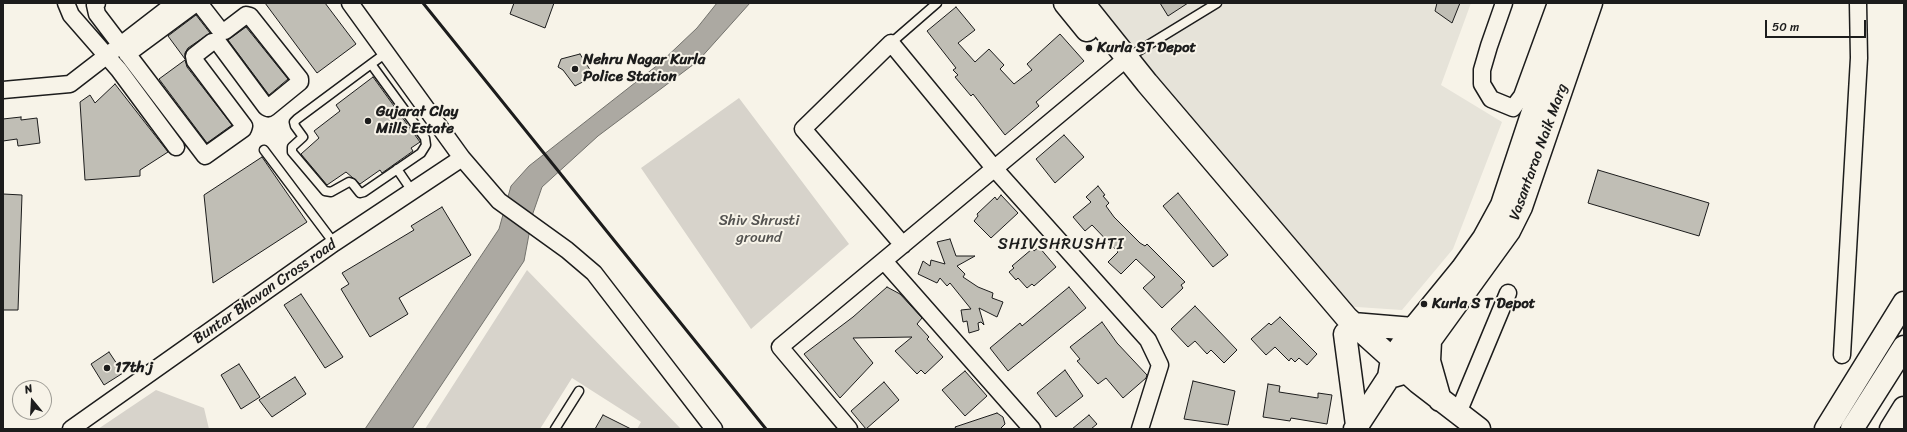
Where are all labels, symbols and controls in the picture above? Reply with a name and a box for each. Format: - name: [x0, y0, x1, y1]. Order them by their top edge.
- scale bar: [1767, 12, 1868, 38]
- text: 50 m: [1772, 16, 1799, 38]
- place label: Kurla ST Depot: [1097, 39, 1196, 57]
- marker: Kurla ST Depot: [1084, 43, 1094, 53]
- place label: Nehru Nagar Kurla Police Station: [583, 51, 705, 86]
- marker: Nehru Nagar Kurla Police Station: [570, 64, 580, 74]
- street label: Vasantarao Naik Marg: [1506, 81, 1572, 223]
- place label: Gujarat Clay Mills Estate: [376, 103, 458, 138]
- marker: Gujarat Clay Mills Estate: [363, 116, 373, 126]
- park label: Shiv Shrusti ground: [719, 212, 799, 247]
- district label: SHIVSHRUSHTI: [999, 235, 1123, 255]
- street label: Buntar Bhavan Cross road: [190, 236, 340, 348]
- place label: Kurla S T Depot: [1432, 295, 1535, 313]
- marker: Kurla S T Depot: [1419, 299, 1429, 309]
- place label: 17th j: [115, 359, 153, 377]
- marker: 17th j: [102, 363, 112, 373]
- text: N: [22, 379, 35, 399]
- north arrow: [12, 380, 52, 420]

